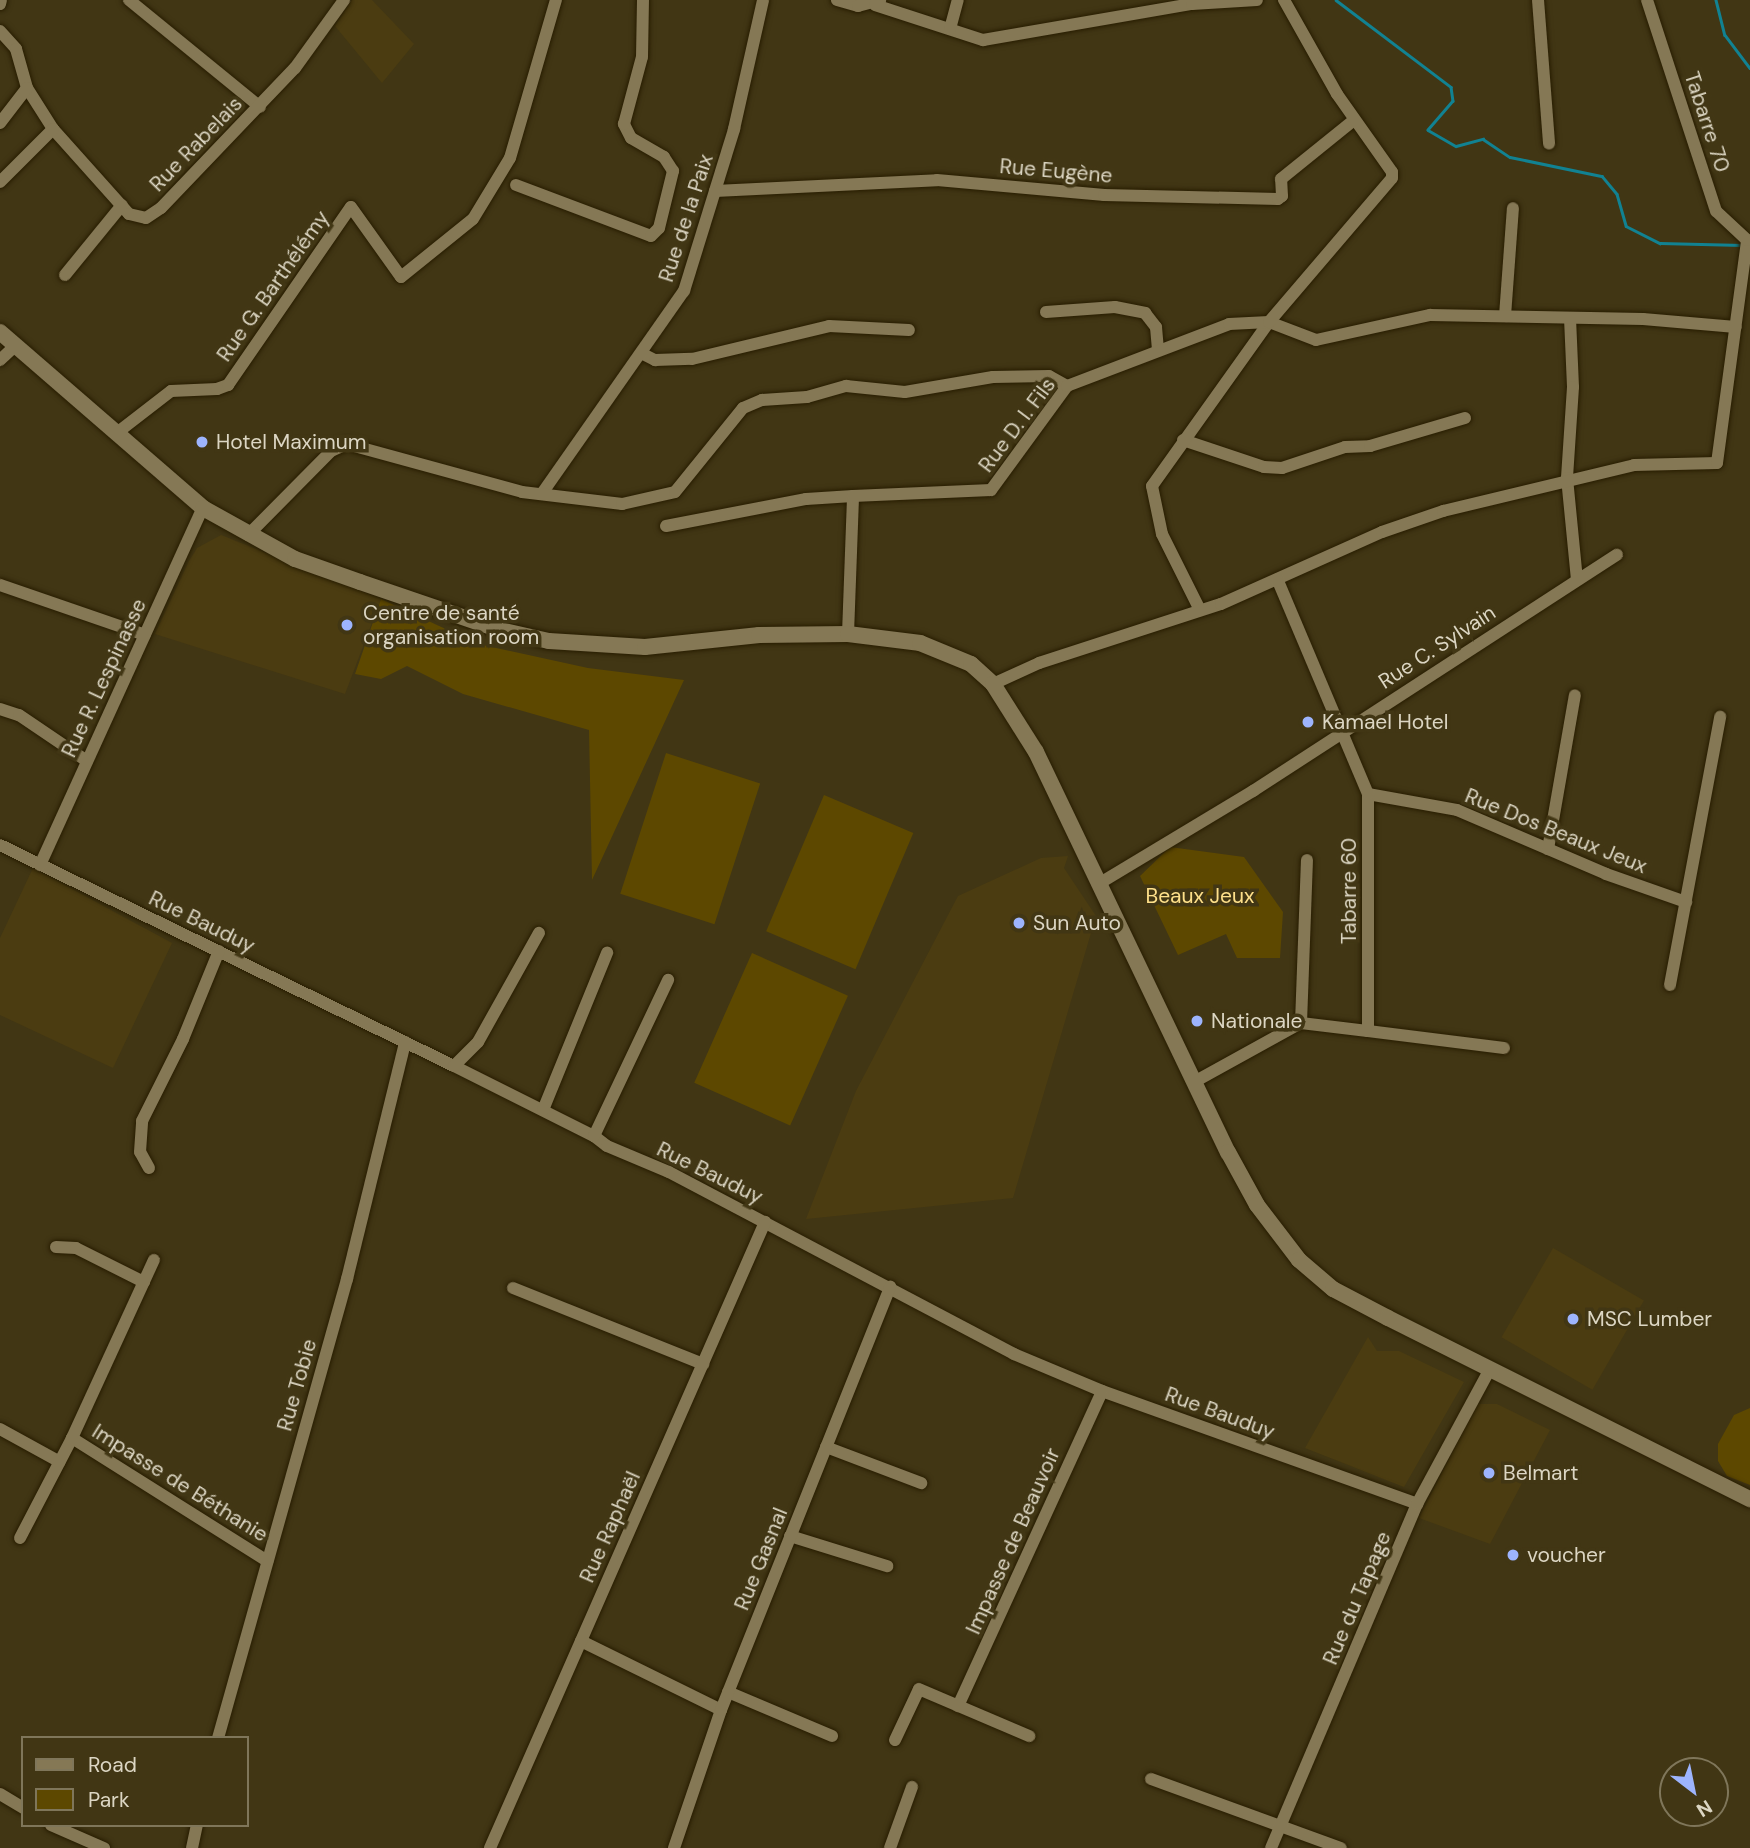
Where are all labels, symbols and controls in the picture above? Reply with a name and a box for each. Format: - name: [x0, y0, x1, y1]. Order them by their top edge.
- street label: Tabarre 70: [1679, 69, 1735, 175]
- street label: Rue Rabelais: [144, 91, 248, 197]
- street label: Rue de la Paix: [653, 151, 719, 285]
- street label: Rue Eugène: [999, 154, 1113, 188]
- street label: Rue G. Barthélémy: [211, 206, 335, 366]
- street label: Rue D. I. Fils: [973, 373, 1061, 477]
- place label: Hotel Maximum: [216, 429, 366, 455]
- marker: Hotel Maximum: [194, 434, 210, 450]
- street label: Rue R. Lespinasse: [56, 595, 152, 761]
- place label: Centre de santé organisation room: [363, 600, 539, 650]
- street label: Rue C. Sylvain: [1374, 600, 1500, 694]
- marker: Centre de santé organisation room: [337, 615, 357, 635]
- place label: Kamael Hotel: [1322, 709, 1448, 735]
- marker: Kamael Hotel: [1300, 714, 1316, 730]
- street label: Rue Dos Beaux Jeux: [1461, 783, 1651, 879]
- street label: Tabarre 60: [1336, 838, 1362, 944]
- park label: Beaux Jeux: [1146, 883, 1254, 909]
- street label: Rue Bauduy: [145, 885, 259, 959]
- place label: Sun Auto: [1033, 910, 1121, 936]
- marker: Sun Auto: [1011, 915, 1027, 931]
- place label: Nationale: [1211, 1008, 1302, 1034]
- marker: Nationale: [1189, 1013, 1205, 1029]
- street label: Rue Bauduy: [653, 1136, 767, 1210]
- place label: MSC Lumber: [1587, 1306, 1712, 1332]
- marker: MSC Lumber: [1565, 1311, 1581, 1327]
- street label: Rue Tobie: [272, 1336, 322, 1434]
- street label: Rue Bauduy: [1162, 1381, 1278, 1445]
- street label: Impasse de Béthanie: [87, 1419, 273, 1547]
- street label: Impasse de Beauvoir: [961, 1444, 1065, 1638]
- place label: Belmart: [1503, 1460, 1578, 1486]
- marker: Belmart: [1481, 1465, 1497, 1481]
- street label: Rue Raphaël: [574, 1468, 646, 1586]
- street label: Rue Gasnal: [729, 1504, 793, 1614]
- street label: Rue du Tapage: [1318, 1528, 1396, 1668]
- place label: voucher: [1527, 1542, 1606, 1568]
- marker: voucher: [1505, 1547, 1521, 1563]
- legend: [21, 1736, 248, 1827]
- text: Road: [88, 1751, 137, 1779]
- north arrow: [1659, 1757, 1729, 1827]
- text: Park: [88, 1786, 129, 1814]
- text: N: [1692, 1794, 1717, 1823]

